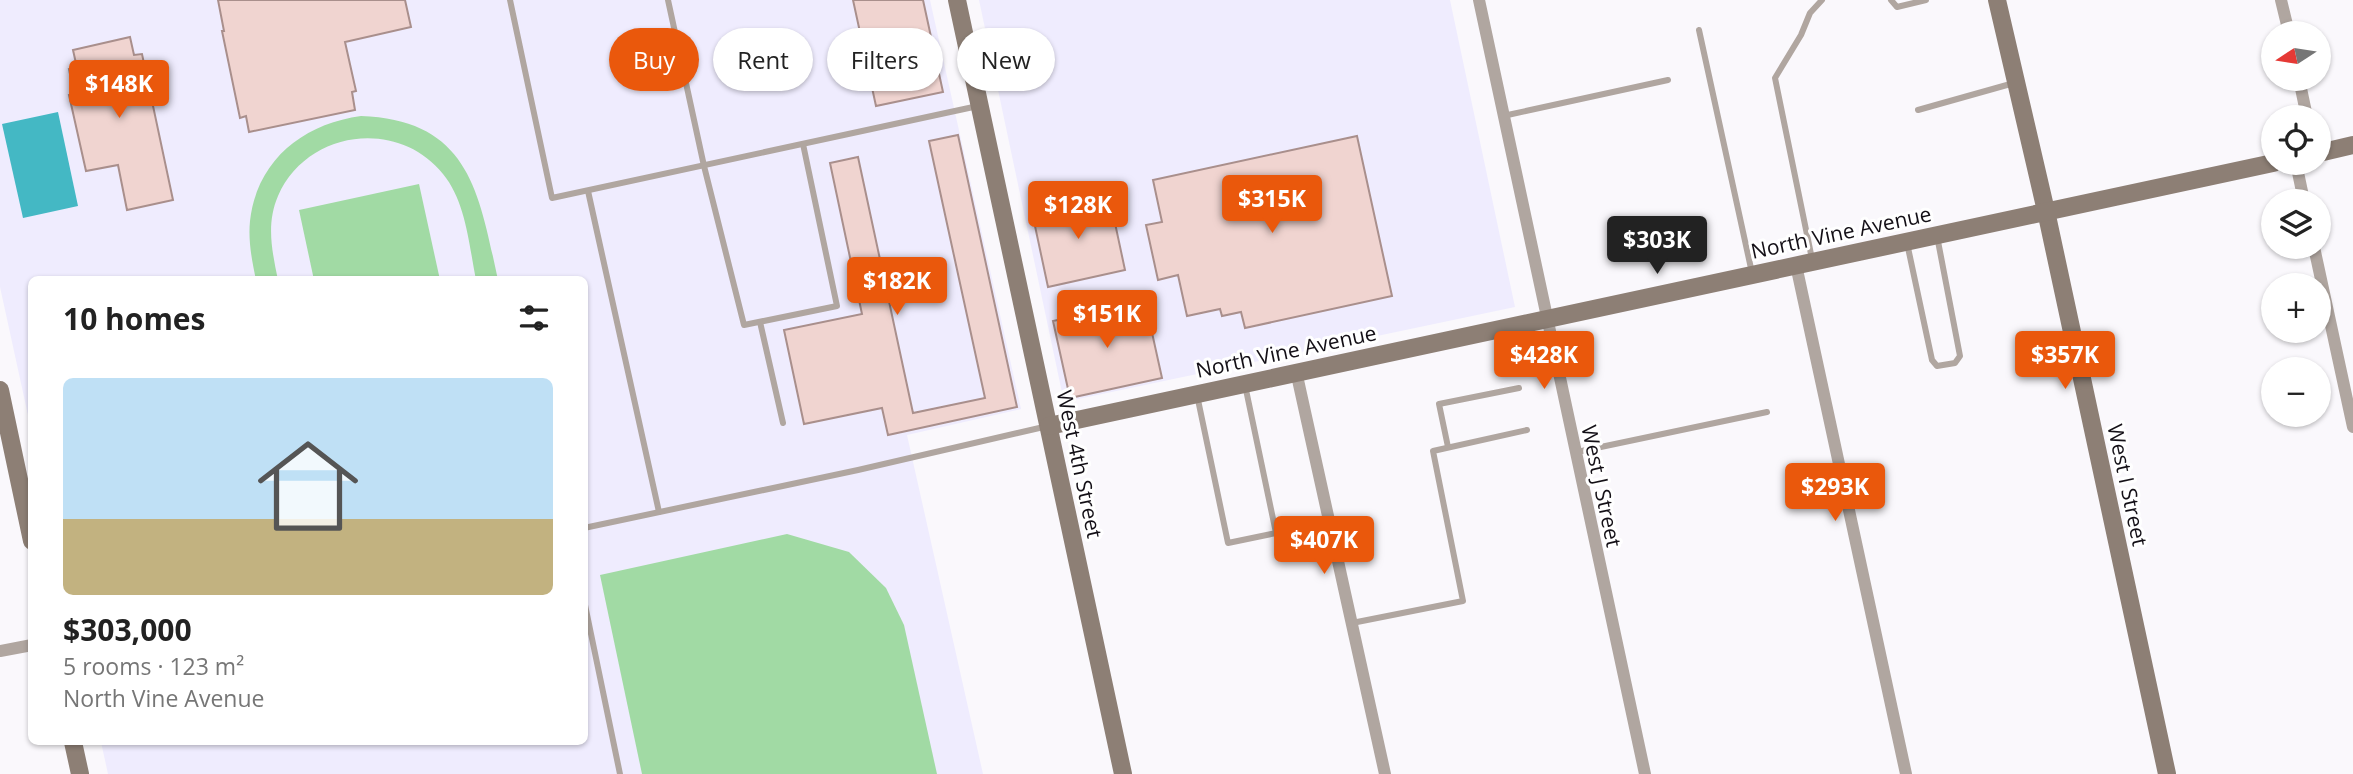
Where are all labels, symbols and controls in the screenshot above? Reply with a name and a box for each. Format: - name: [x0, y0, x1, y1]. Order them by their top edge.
- north arrow: [2261, 21, 2331, 91]
- map controls: [2261, 21, 2331, 427]
- chip: Buy: [609, 28, 699, 91]
- chip: Rent: [713, 28, 813, 91]
- chip: Filters: [827, 28, 943, 91]
- chip: New: [957, 28, 1055, 91]
- pin: $148K: [70, 60, 168, 120]
- text: $148K: [85, 67, 153, 99]
- button: locate: [2261, 105, 2331, 175]
- pin: $315K: [1223, 176, 1321, 235]
- pin: $128K: [1029, 182, 1127, 241]
- text: $315K: [1238, 182, 1306, 214]
- text: $128K: [1044, 188, 1112, 220]
- button: layers: [2261, 189, 2331, 259]
- street label: North Vine Avenue: [1748, 199, 1934, 265]
- pin: $303K: [1608, 216, 1706, 276]
- text: $303K: [1623, 223, 1691, 255]
- pin: $182K: [848, 258, 946, 317]
- text: $182K: [863, 264, 931, 296]
- button: +: [2261, 273, 2331, 343]
- pin: $151K: [1058, 290, 1156, 350]
- text: $151K: [1073, 297, 1141, 329]
- text: 10 homes: [63, 298, 206, 339]
- icon: filters: [515, 299, 553, 337]
- street label: North Vine Avenue: [1193, 318, 1379, 384]
- pin: $428K: [1495, 332, 1593, 391]
- pin: $357K: [2016, 332, 2114, 391]
- text: $428K: [1510, 338, 1578, 370]
- text: $357K: [2031, 338, 2099, 370]
- button: −: [2261, 357, 2331, 427]
- street label: West 4th Street: [1051, 387, 1109, 541]
- street label: West I Street: [2101, 421, 2155, 549]
- street label: West J Street: [1575, 422, 1629, 550]
- icon: home: [245, 423, 371, 549]
- pin: $293K: [1786, 463, 1884, 523]
- text: $293K: [1801, 470, 1869, 502]
- pin: $407K: [1275, 516, 1373, 576]
- text: $407K: [1290, 523, 1358, 555]
- text: $303,000: [63, 609, 192, 650]
- text: 5 rooms · 123 m²: [63, 650, 244, 682]
- text: North Vine Avenue: [63, 682, 264, 714]

